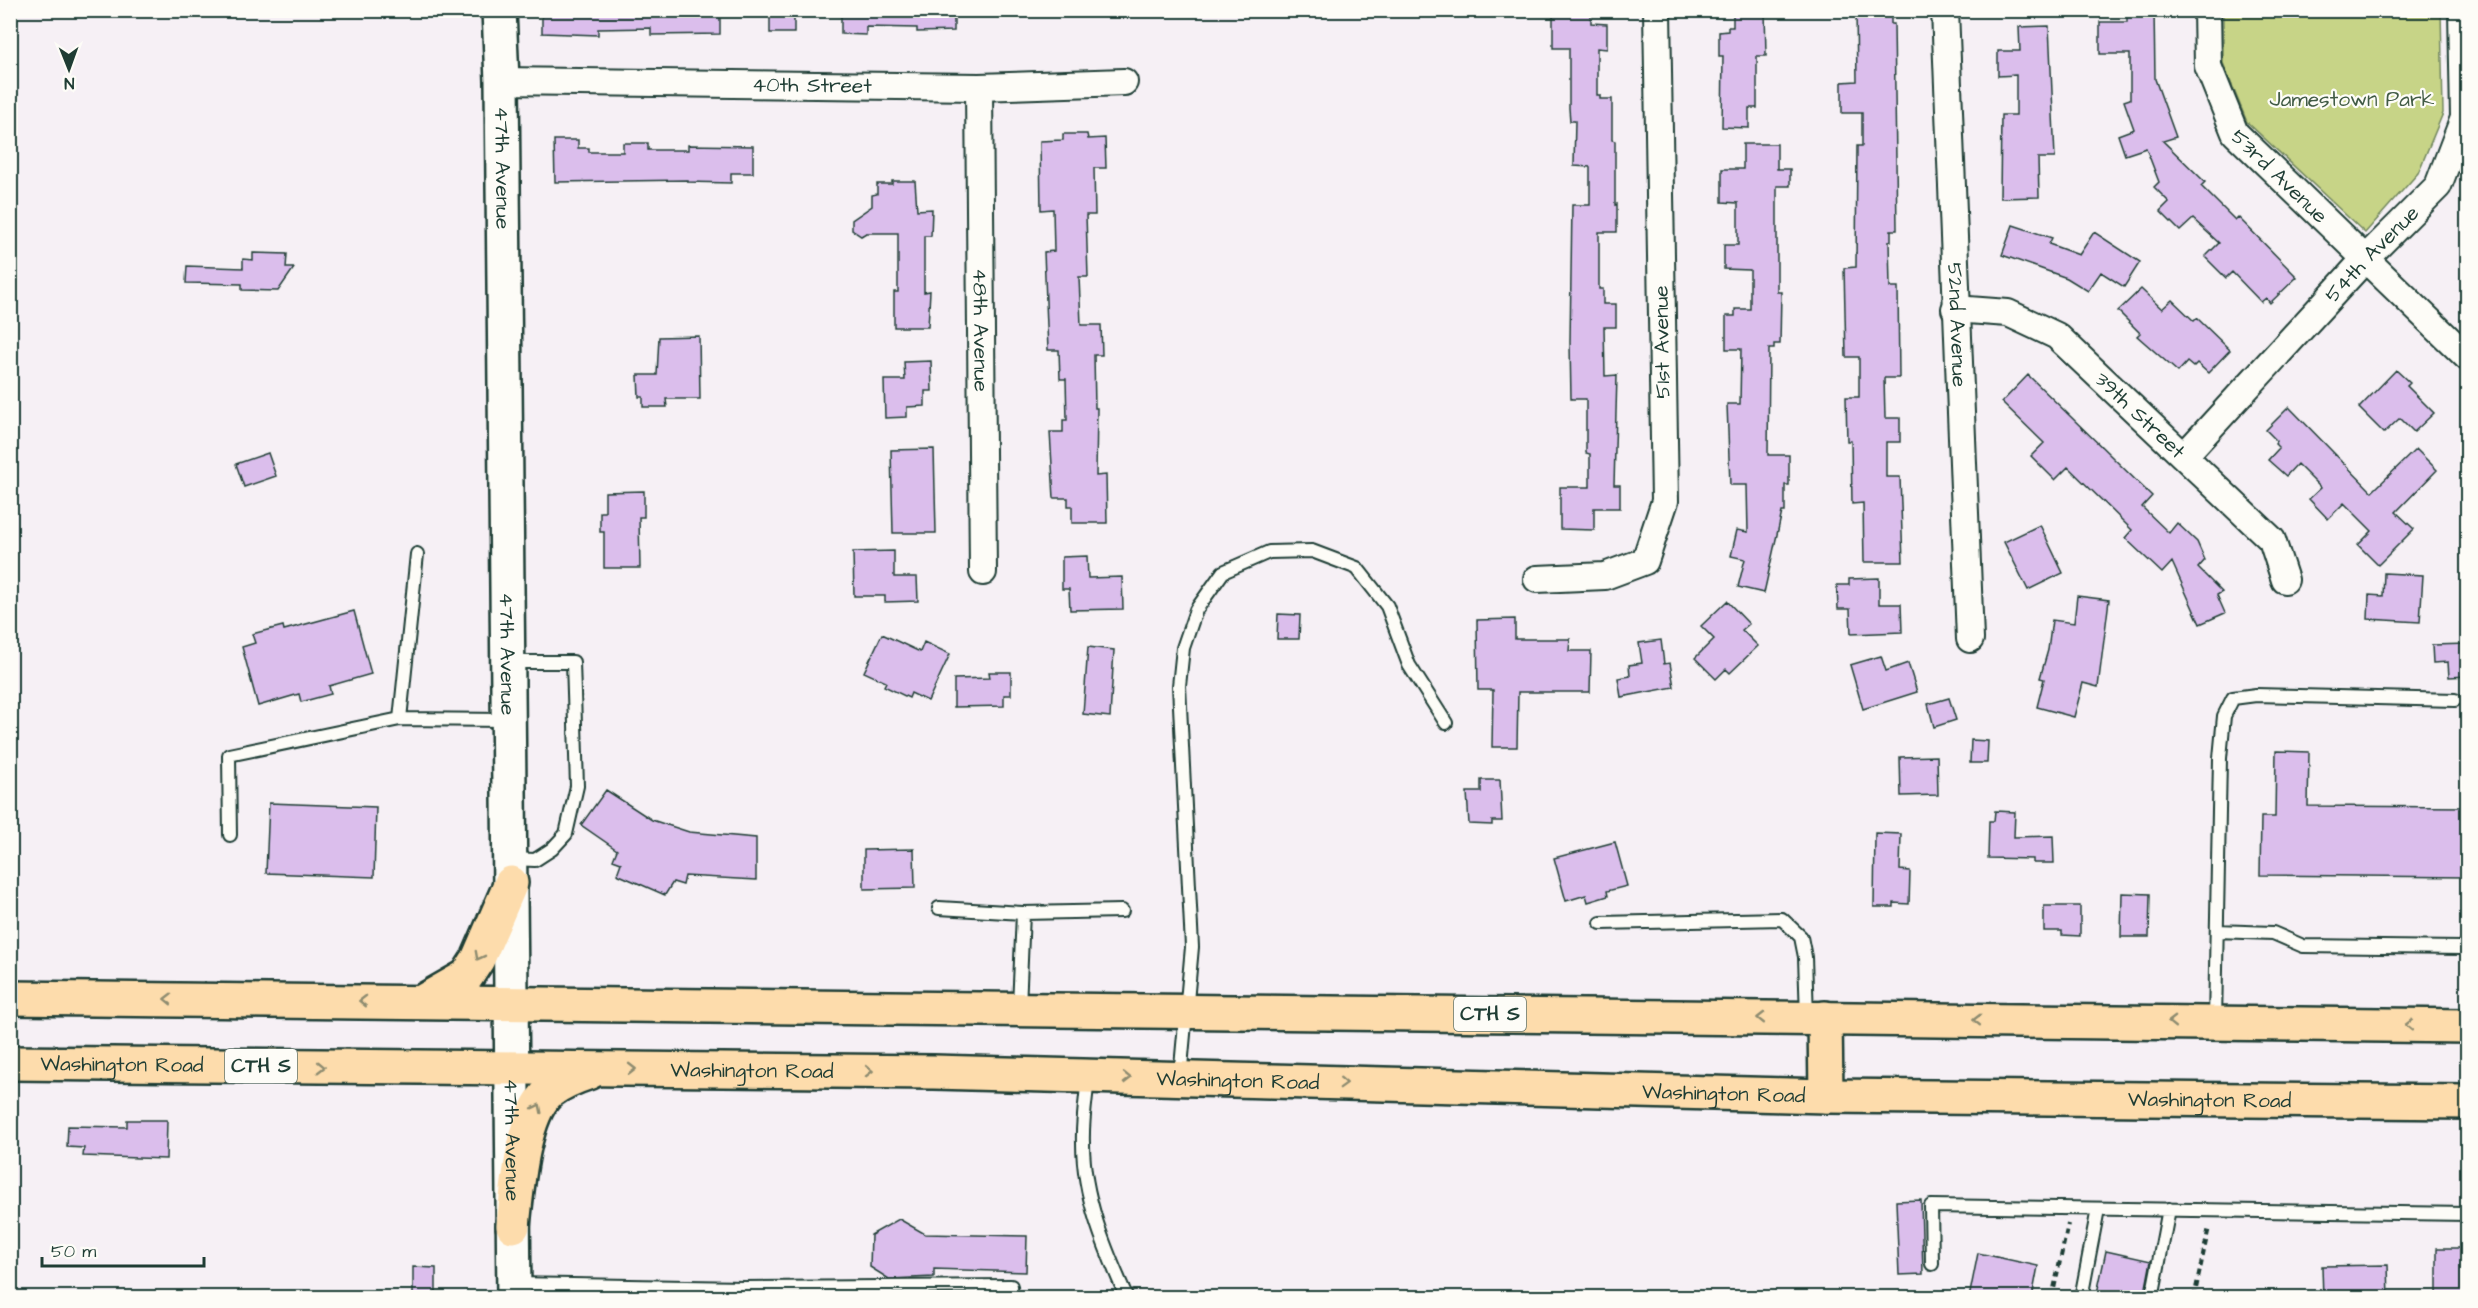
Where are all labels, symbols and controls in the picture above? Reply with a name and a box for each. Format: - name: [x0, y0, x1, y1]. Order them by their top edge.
- north arrow: [39, 39, 99, 99]
- street label: 40th Street: [752, 70, 873, 100]
- text: N: [64, 72, 74, 94]
- park label: Jamestown Park: [2270, 85, 2434, 114]
- street label: 47th Avenue: [488, 106, 518, 229]
- street label: 53rd Avenue: [2225, 122, 2334, 230]
- street label: 54th Avenue: [2318, 199, 2425, 309]
- street label: 52nd Avenue: [1941, 262, 1974, 388]
- street label: 48th Avenue: [966, 268, 996, 392]
- street label: 51st Avenue: [1647, 285, 1677, 399]
- street label: 39th Street: [2089, 365, 2192, 465]
- street label: 47th Avenue: [493, 592, 523, 715]
- one-way arrow: [475, 950, 486, 960]
- one-way arrow: [163, 993, 172, 1005]
- one-way arrow: [358, 995, 367, 1007]
- road number: CTH S: [1454, 997, 1526, 1031]
- one-way arrow: [1757, 1012, 1766, 1024]
- one-way arrow: [1973, 1014, 1982, 1026]
- one-way arrow: [2168, 1016, 2177, 1028]
- one-way arrow: [2405, 1019, 2414, 1031]
- street label: Washington Road: [40, 1049, 204, 1081]
- road number: CTH S: [225, 1049, 297, 1083]
- street label: Washington Road: [670, 1055, 834, 1087]
- one-way arrow: [316, 1060, 325, 1073]
- one-way arrow: [628, 1063, 637, 1075]
- street label: Washington Road: [1156, 1063, 1320, 1097]
- one-way arrow: [865, 1065, 874, 1078]
- one-way arrow: [1123, 1071, 1132, 1084]
- one-way arrow: [1338, 1077, 1347, 1089]
- street label: Washington Road: [1642, 1077, 1806, 1110]
- street label: 47th Avenue: [497, 1078, 528, 1201]
- street label: Washington Road: [2128, 1084, 2292, 1116]
- one-way arrow: [531, 1103, 543, 1114]
- scale bar: [42, 1230, 204, 1268]
- text: 50 m: [51, 1239, 96, 1264]

